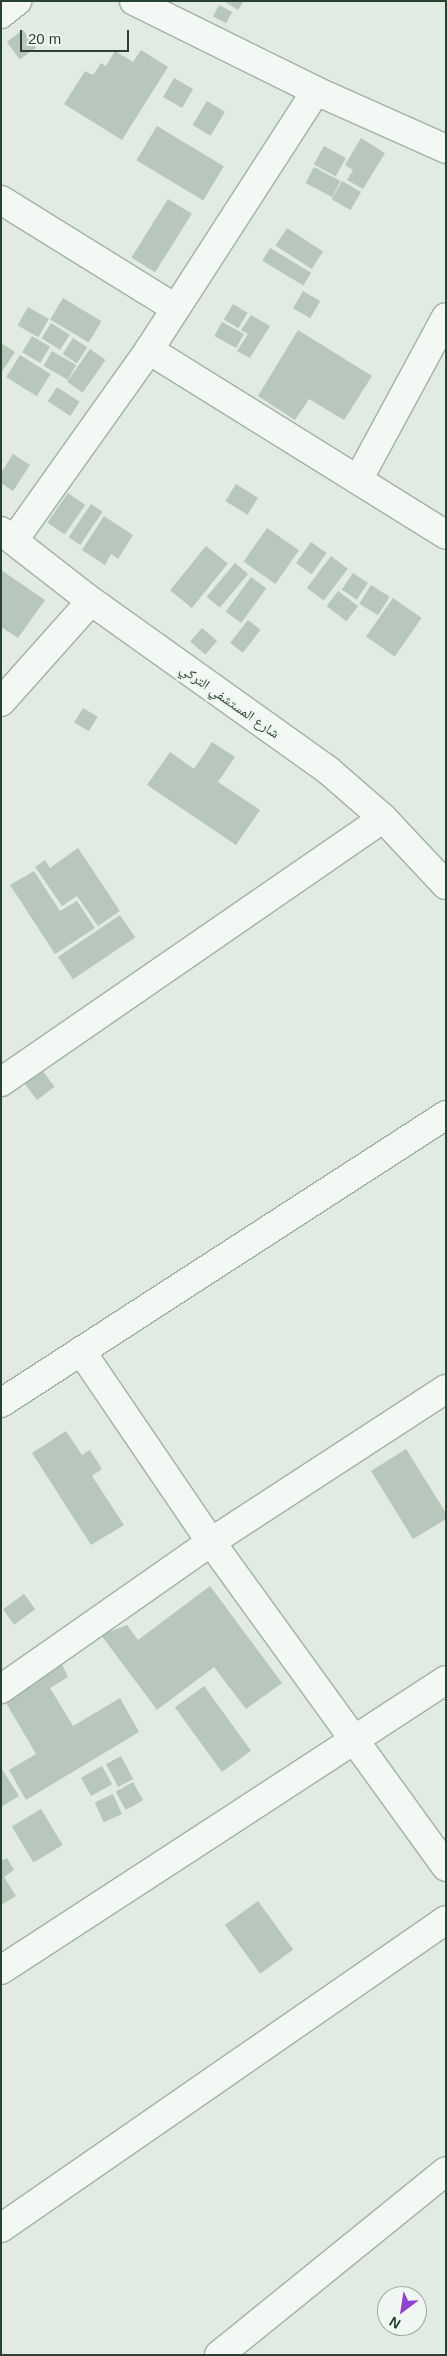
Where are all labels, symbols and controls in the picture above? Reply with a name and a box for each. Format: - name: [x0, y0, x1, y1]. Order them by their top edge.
- scale bar: [22, 20, 131, 52]
- text: 20 m: [28, 30, 61, 47]
- street label: شارع المستشفي التركي: [177, 660, 283, 742]
- north arrow: [377, 2286, 427, 2336]
- text: N: [386, 2314, 403, 2332]

